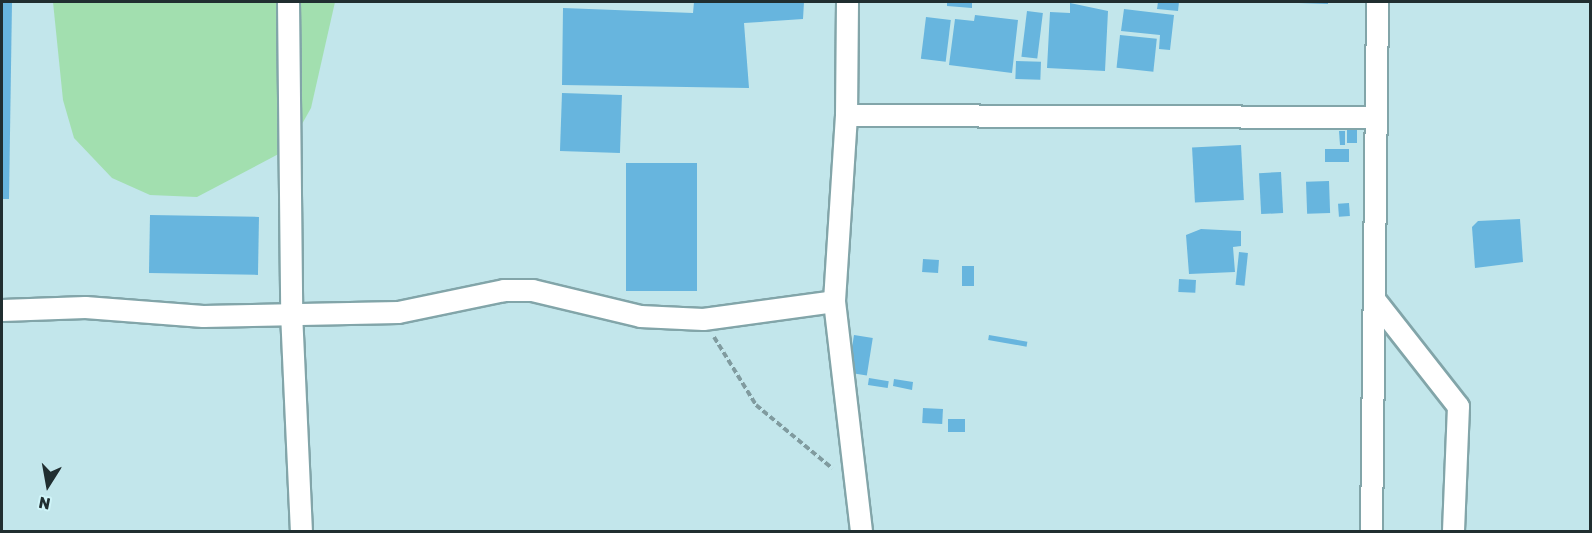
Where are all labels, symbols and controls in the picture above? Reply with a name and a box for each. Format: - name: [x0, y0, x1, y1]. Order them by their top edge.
- north arrow: [18, 455, 78, 515]
- text: N: [37, 493, 52, 514]

